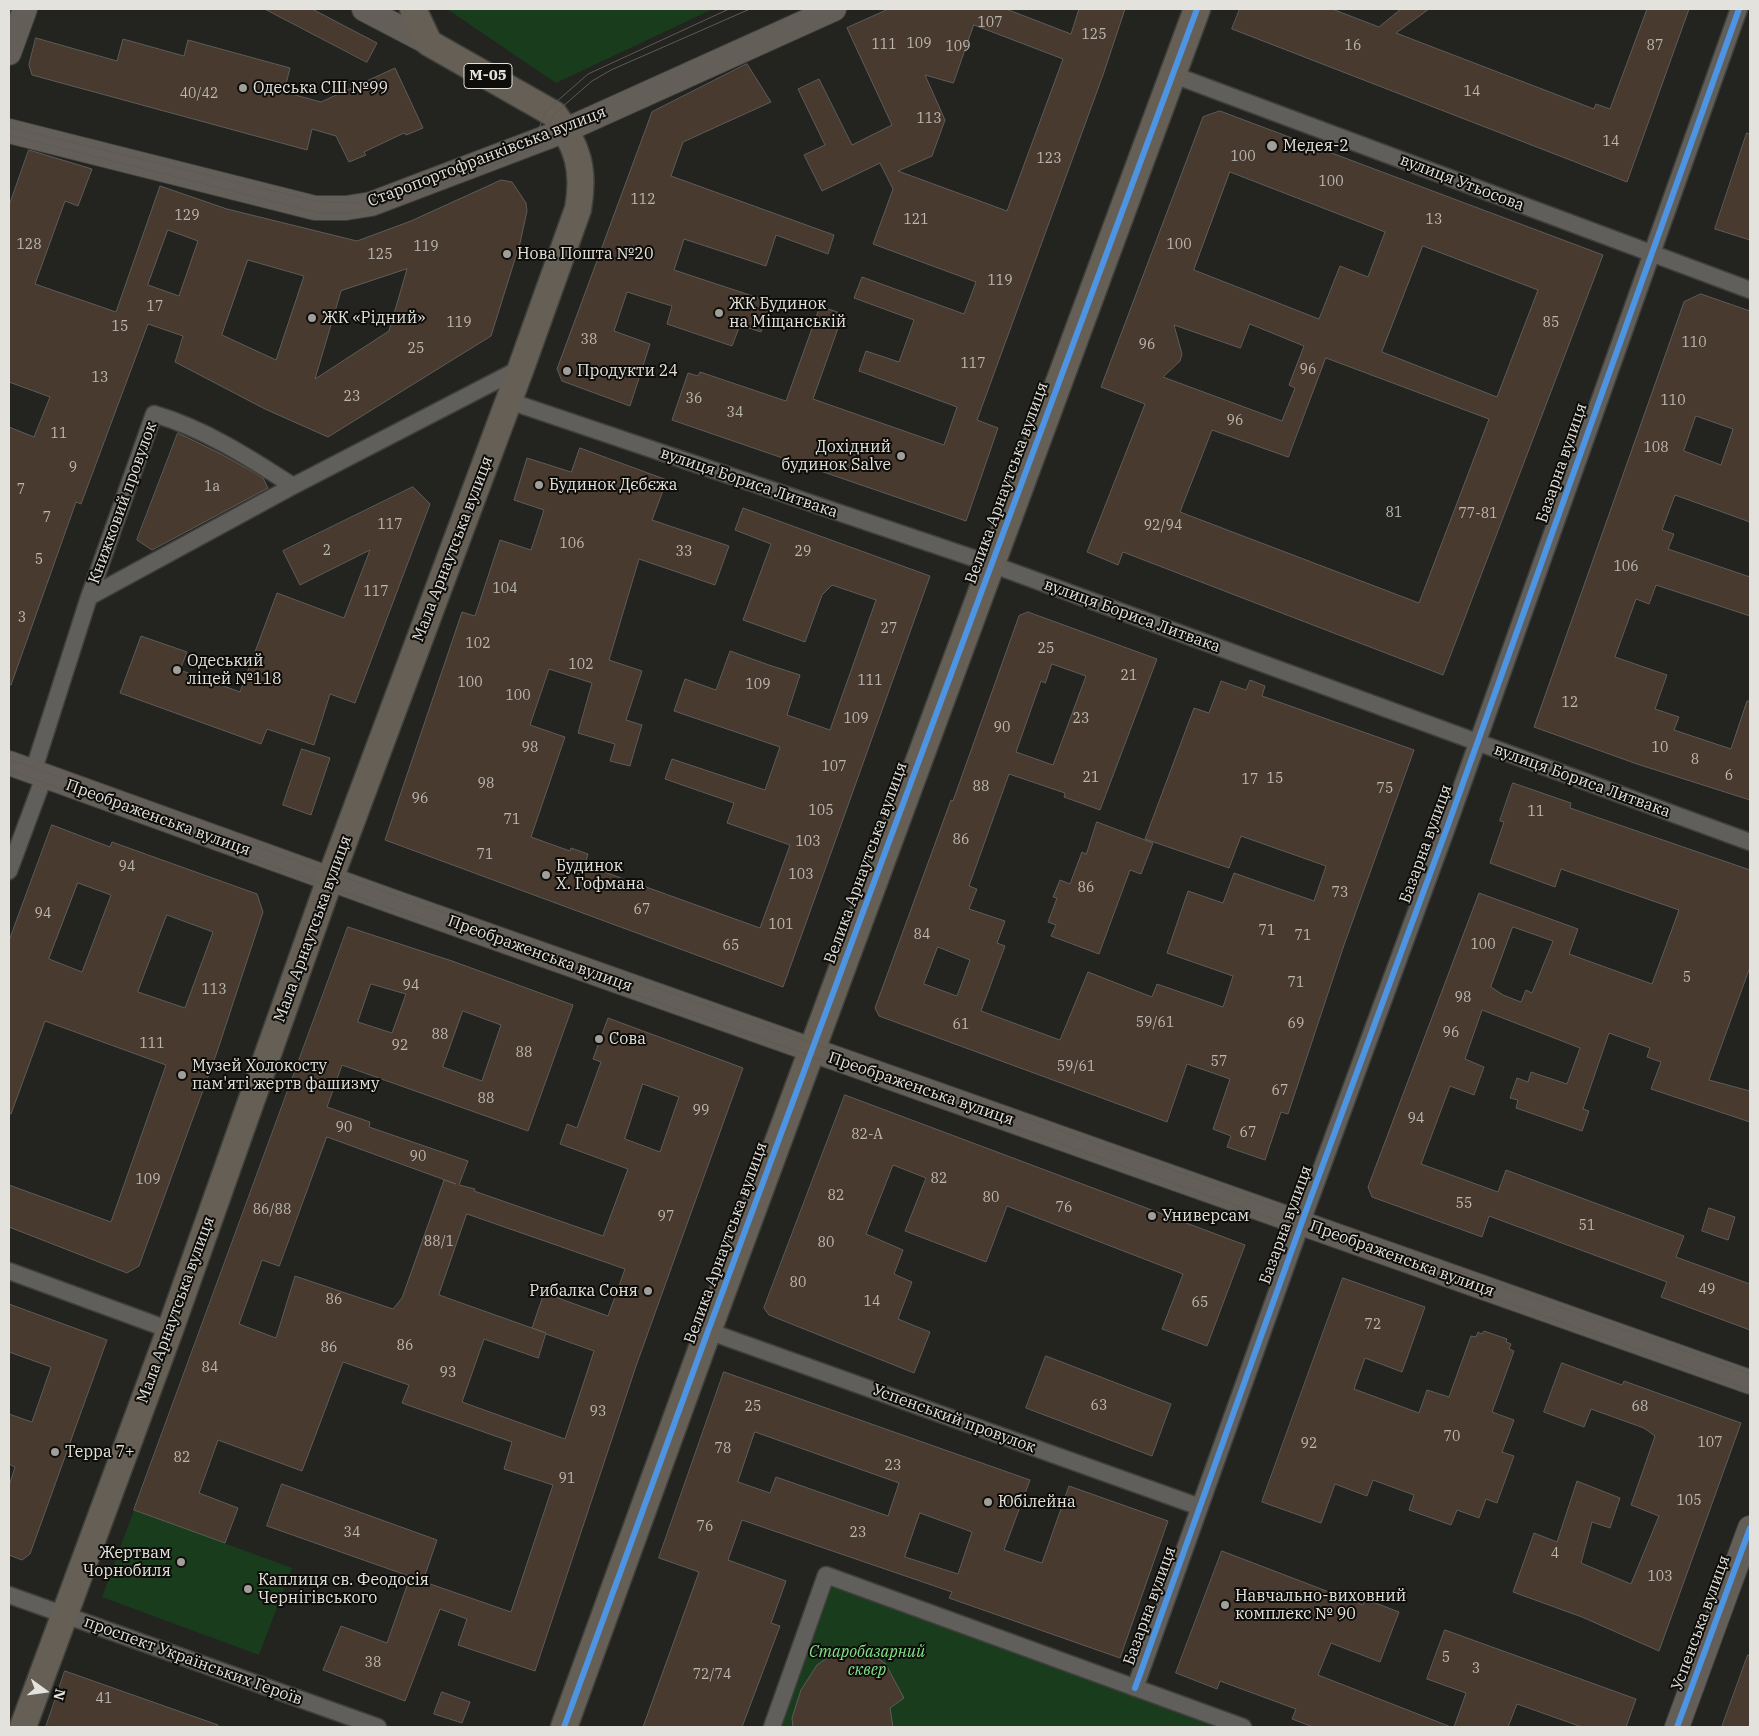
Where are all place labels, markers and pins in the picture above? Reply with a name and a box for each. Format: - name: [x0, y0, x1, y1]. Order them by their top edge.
- place label: Одеська СШ №99: [253, 78, 388, 98]
- marker: Одеська СШ №99: [237, 82, 249, 94]
- place label: Медея-2: [1283, 136, 1349, 156]
- marker: Медея-2: [1265, 139, 1279, 153]
- place label: Нова Пошта №20: [517, 244, 654, 264]
- marker: Нова Пошта №20: [501, 248, 513, 260]
- place label: ЖК Будинок на Міщанській: [729, 294, 846, 332]
- marker: ЖК Будинок на Міщанській: [713, 307, 725, 319]
- place label: ЖК «Рідний»: [322, 308, 425, 328]
- marker: ЖК «Рідний»: [306, 312, 318, 324]
- place label: Продукти 24: [577, 361, 678, 381]
- marker: Продукти 24: [561, 365, 573, 377]
- place label: Дохідний будинок Salve: [782, 437, 891, 475]
- marker: Дохідний будинок Salve: [895, 450, 907, 462]
- place label: Будинок Дєбєжа: [549, 475, 678, 495]
- marker: Будинок Дєбєжа: [533, 479, 545, 491]
- place label: Одеський ліцей №118: [187, 651, 282, 689]
- marker: Одеський ліцей №118: [171, 664, 183, 676]
- place label: Будинок Х. Гофмана: [556, 856, 645, 894]
- marker: Будинок Х. Гофмана: [540, 869, 552, 881]
- place label: Сова: [609, 1029, 646, 1049]
- marker: Сова: [593, 1033, 605, 1045]
- place label: Музей Холокосту пам'яті жертв фашизму: [192, 1056, 380, 1094]
- marker: Музей Холокосту пам'яті жертв фашизму: [176, 1069, 188, 1081]
- place label: Универсам: [1162, 1206, 1249, 1226]
- marker: Универсам: [1146, 1210, 1158, 1222]
- place label: Рибалка Соня: [529, 1281, 638, 1301]
- marker: Рибалка Соня: [642, 1285, 654, 1297]
- place label: Терра 7+: [65, 1442, 135, 1462]
- marker: Терра 7+: [49, 1446, 61, 1458]
- place label: Юбілейна: [998, 1492, 1076, 1512]
- marker: Юбілейна: [982, 1496, 994, 1508]
- place label: Жертвам Чорнобиля: [83, 1543, 171, 1581]
- marker: Жертвам Чорнобиля: [175, 1556, 187, 1568]
- place label: Каплиця св. Феодосія Чернігівського: [258, 1570, 429, 1608]
- marker: Каплиця св. Феодосія Чернігівського: [242, 1583, 254, 1595]
- place label: Навчально-виховний комплекс № 90: [1235, 1586, 1406, 1624]
- marker: Навчально-виховний комплекс № 90: [1219, 1599, 1231, 1611]

